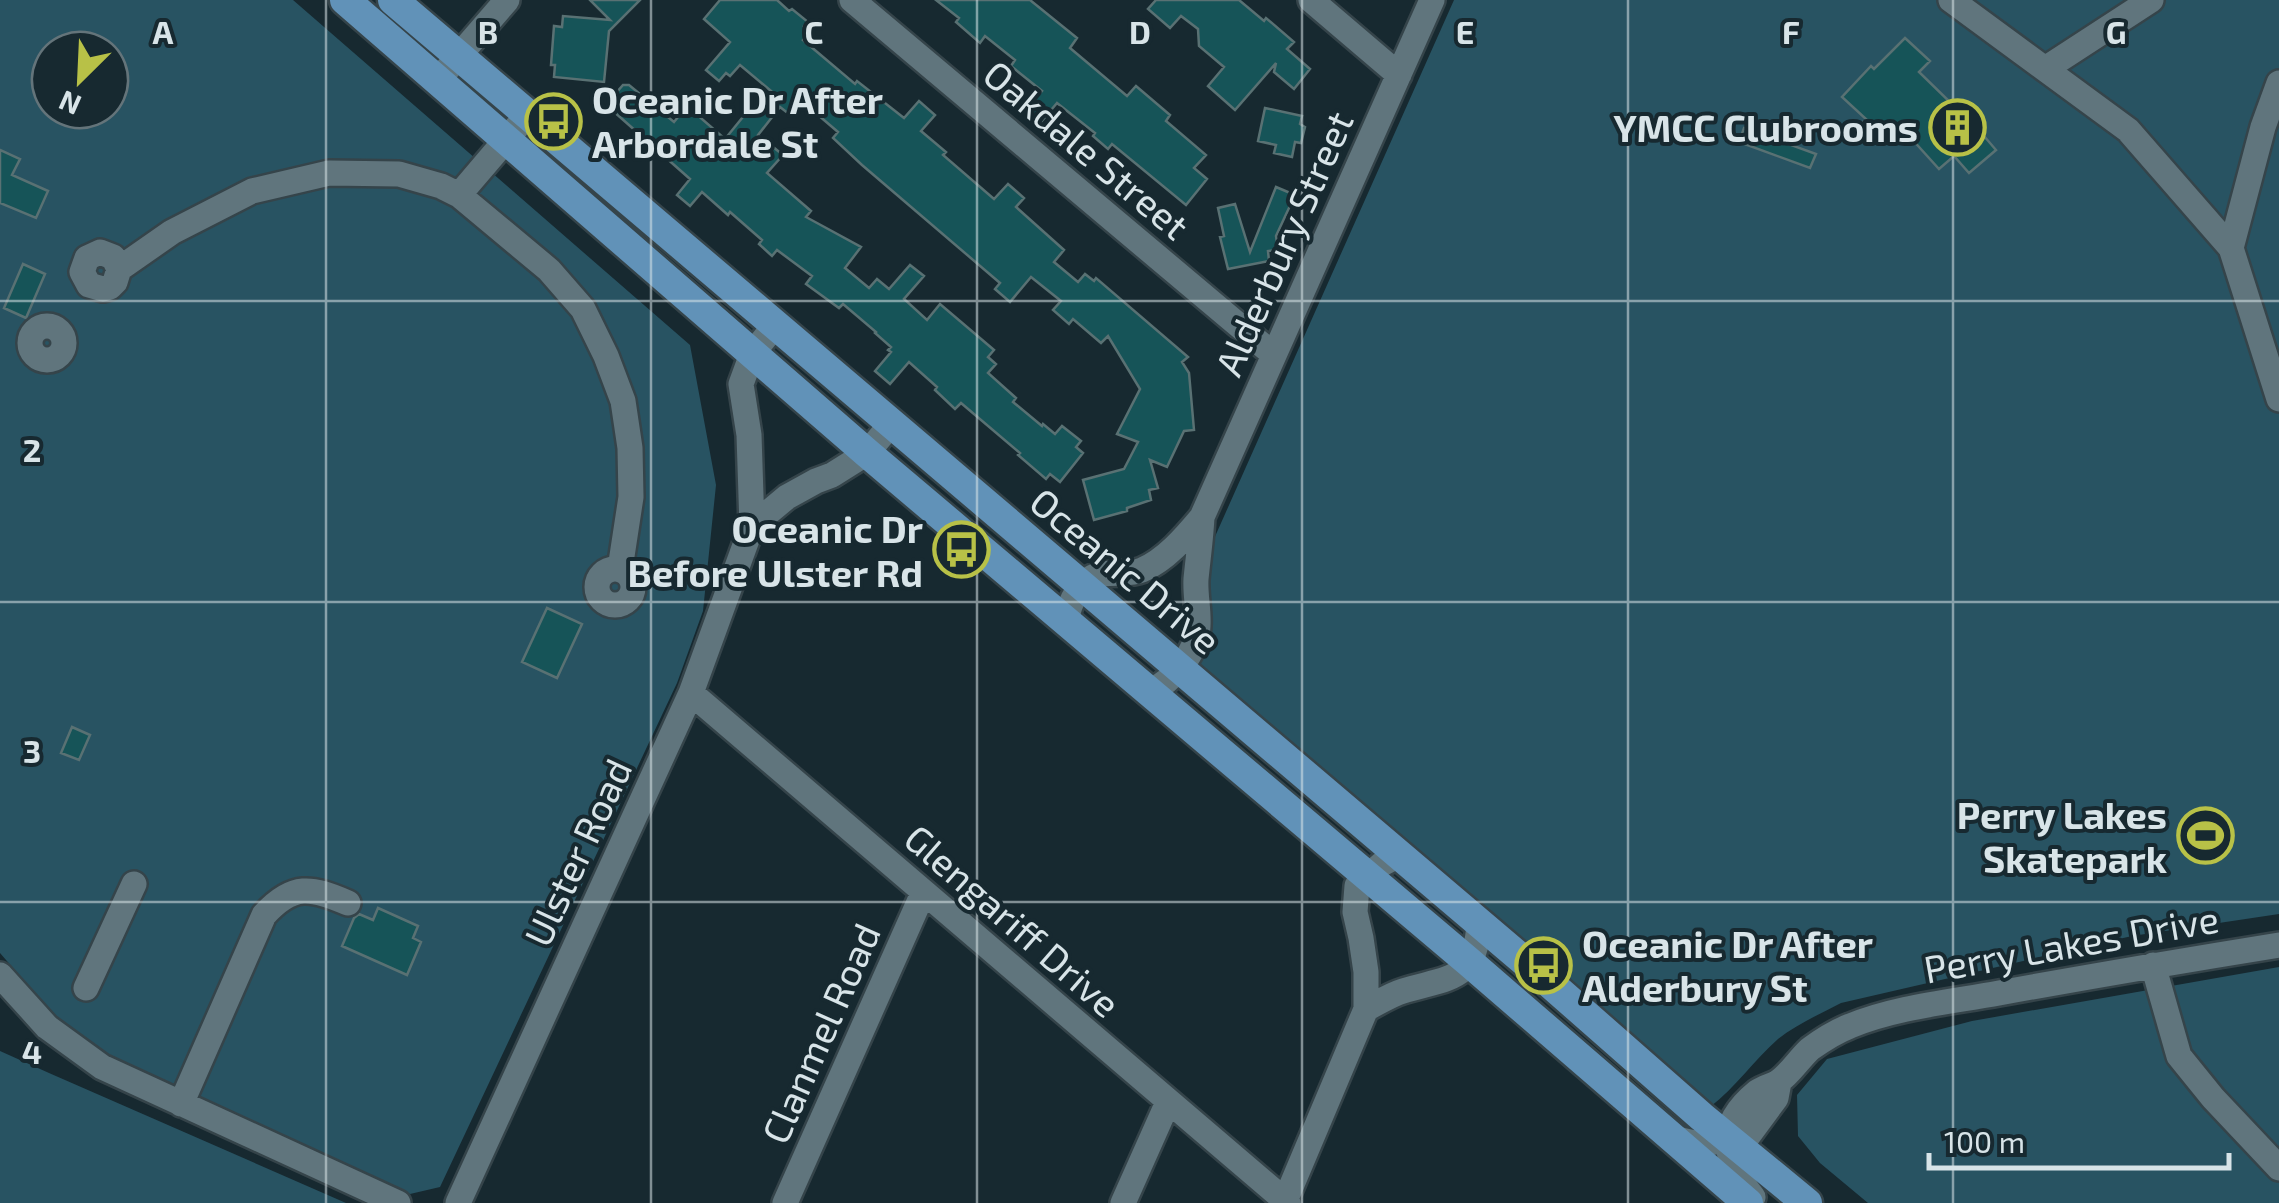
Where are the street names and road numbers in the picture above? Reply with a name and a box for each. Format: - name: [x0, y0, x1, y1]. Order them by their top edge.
- street label: Oakdale Street: [975, 50, 1199, 248]
- street label: Alderbury Street: [1204, 104, 1362, 382]
- street label: Oceanic Drive: [1022, 477, 1230, 663]
- street label: Ulster Road: [514, 751, 640, 953]
- street label: Glengariff Drive: [896, 814, 1130, 1026]
- street label: Perry Lakes Drive: [1920, 894, 2222, 992]
- street label: Clanmel Road: [751, 916, 889, 1150]

